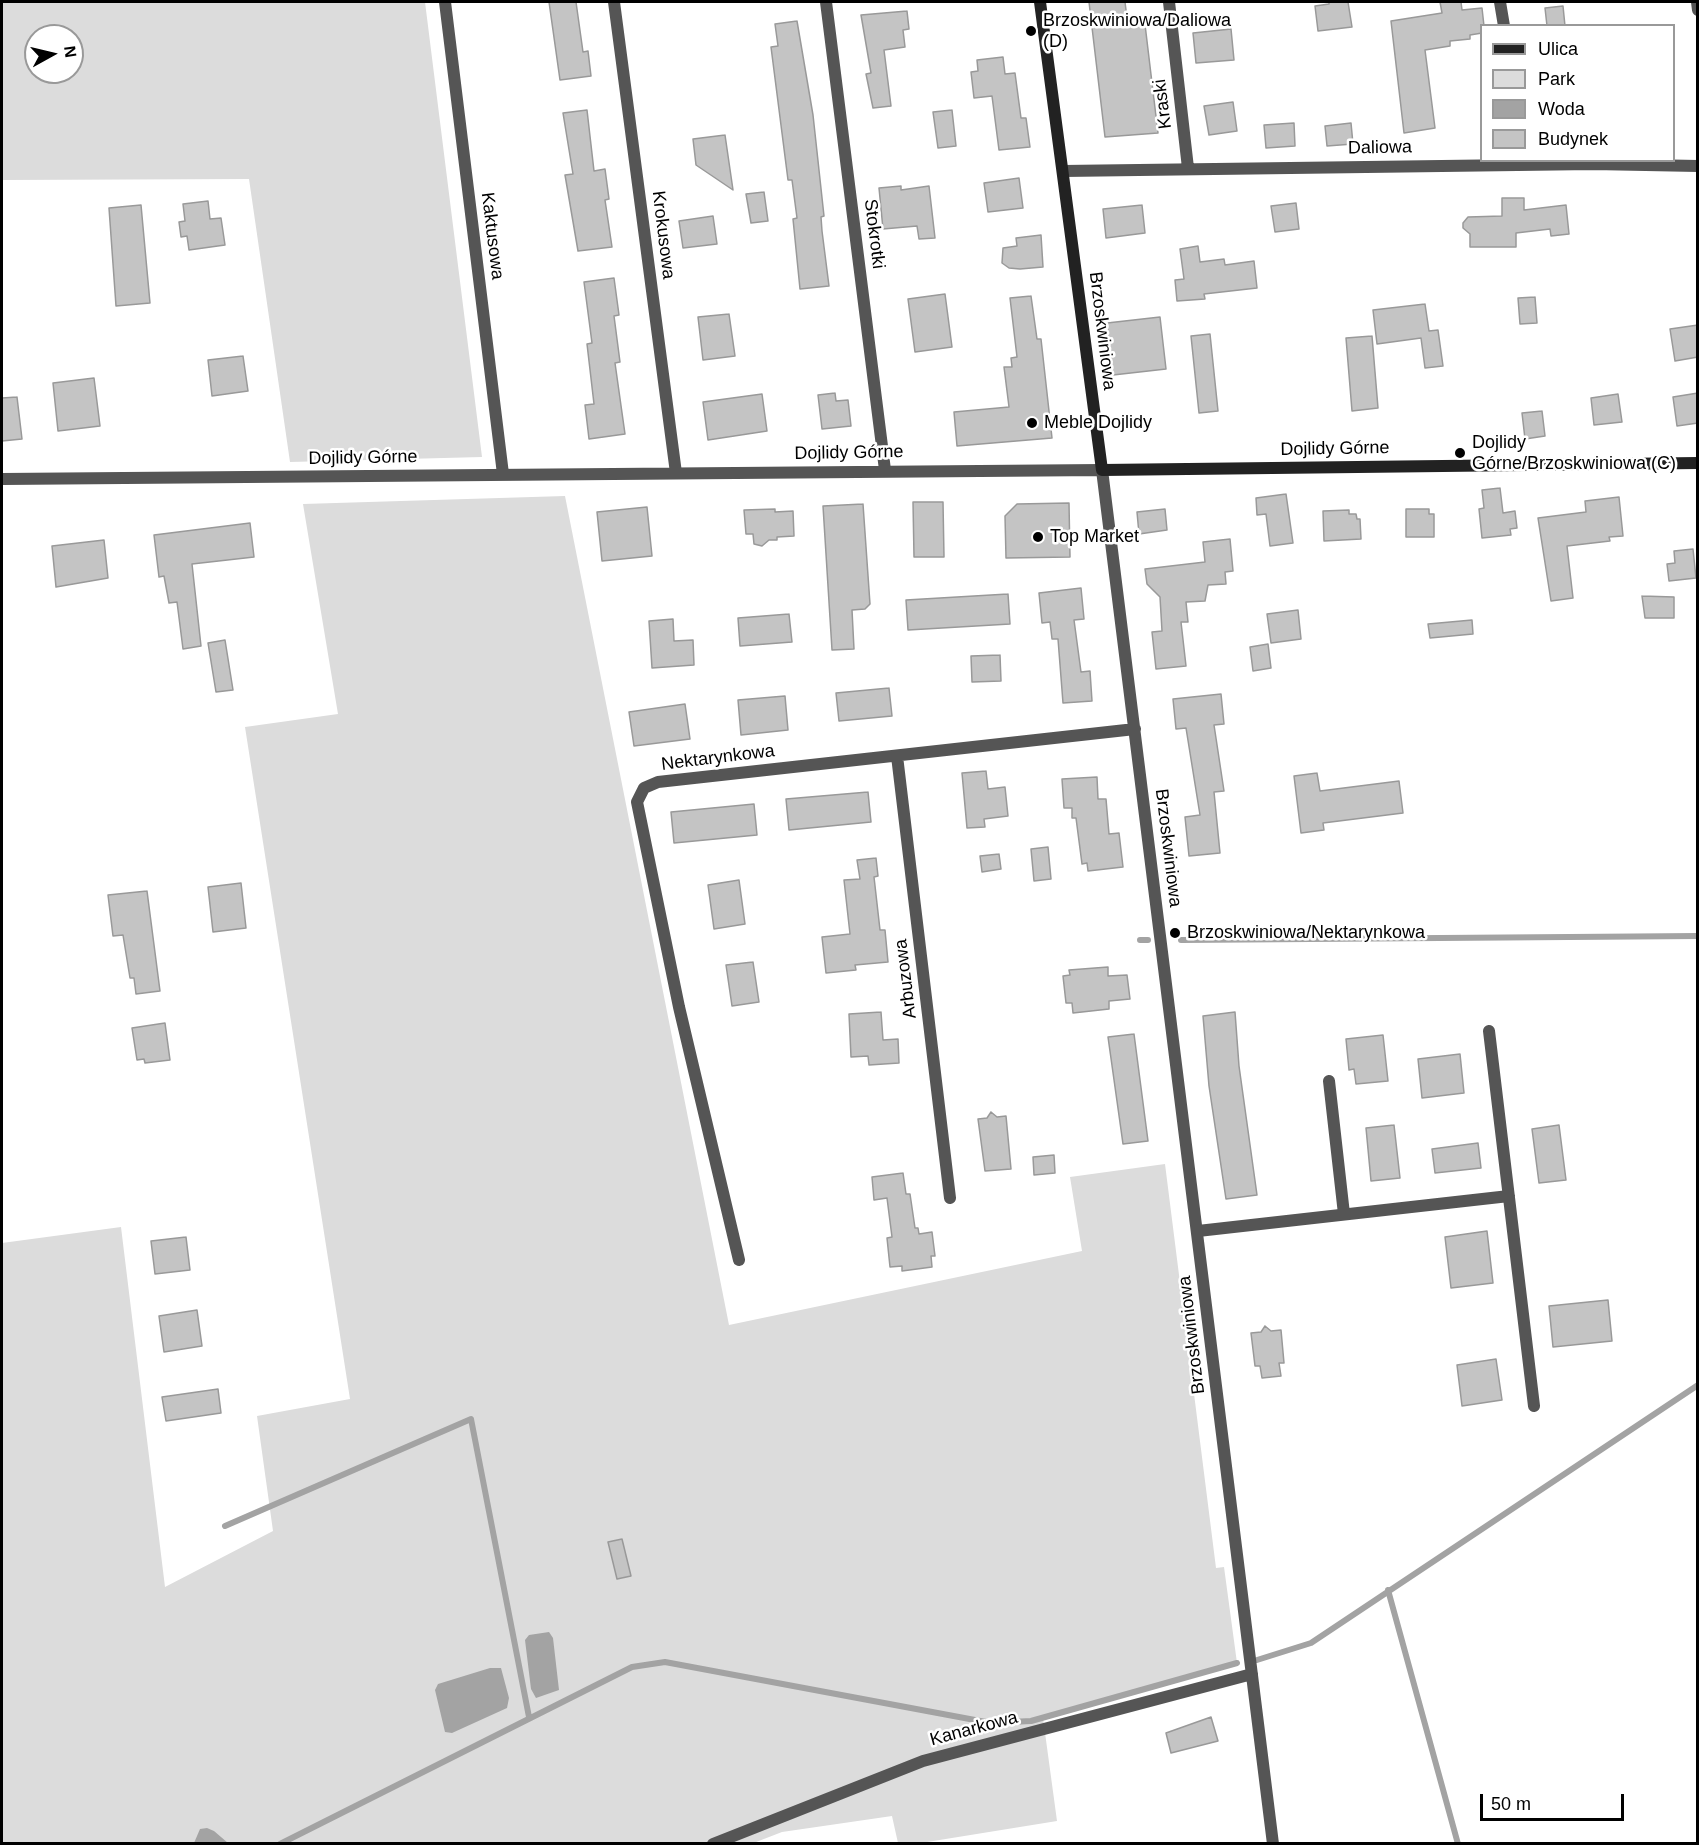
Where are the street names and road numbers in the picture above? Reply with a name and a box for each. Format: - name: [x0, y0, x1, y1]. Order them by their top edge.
- street label: Kraski: [1149, 78, 1177, 130]
- street label: Daliowa: [1348, 137, 1412, 159]
- street label: Krokusowa: [647, 189, 679, 281]
- street label: Kaktusowa: [476, 191, 508, 281]
- street label: Stokrotki: [859, 198, 889, 270]
- street label: Brzoskwiniowa: [1084, 271, 1120, 391]
- street label: Dojlidy Górne: [1280, 437, 1390, 461]
- street label: Dojlidy Górne: [794, 441, 904, 465]
- street label: Dojlidy Górne: [308, 446, 418, 470]
- street label: Nektarynkowa: [660, 740, 776, 776]
- street label: Brzoskwiniowa: [1150, 788, 1186, 908]
- street label: Arbuzowa: [890, 938, 922, 1020]
- street label: Brzoskwiniowa: [1174, 1275, 1210, 1395]
- street label: Kanarkowa: [928, 1707, 1020, 1751]

